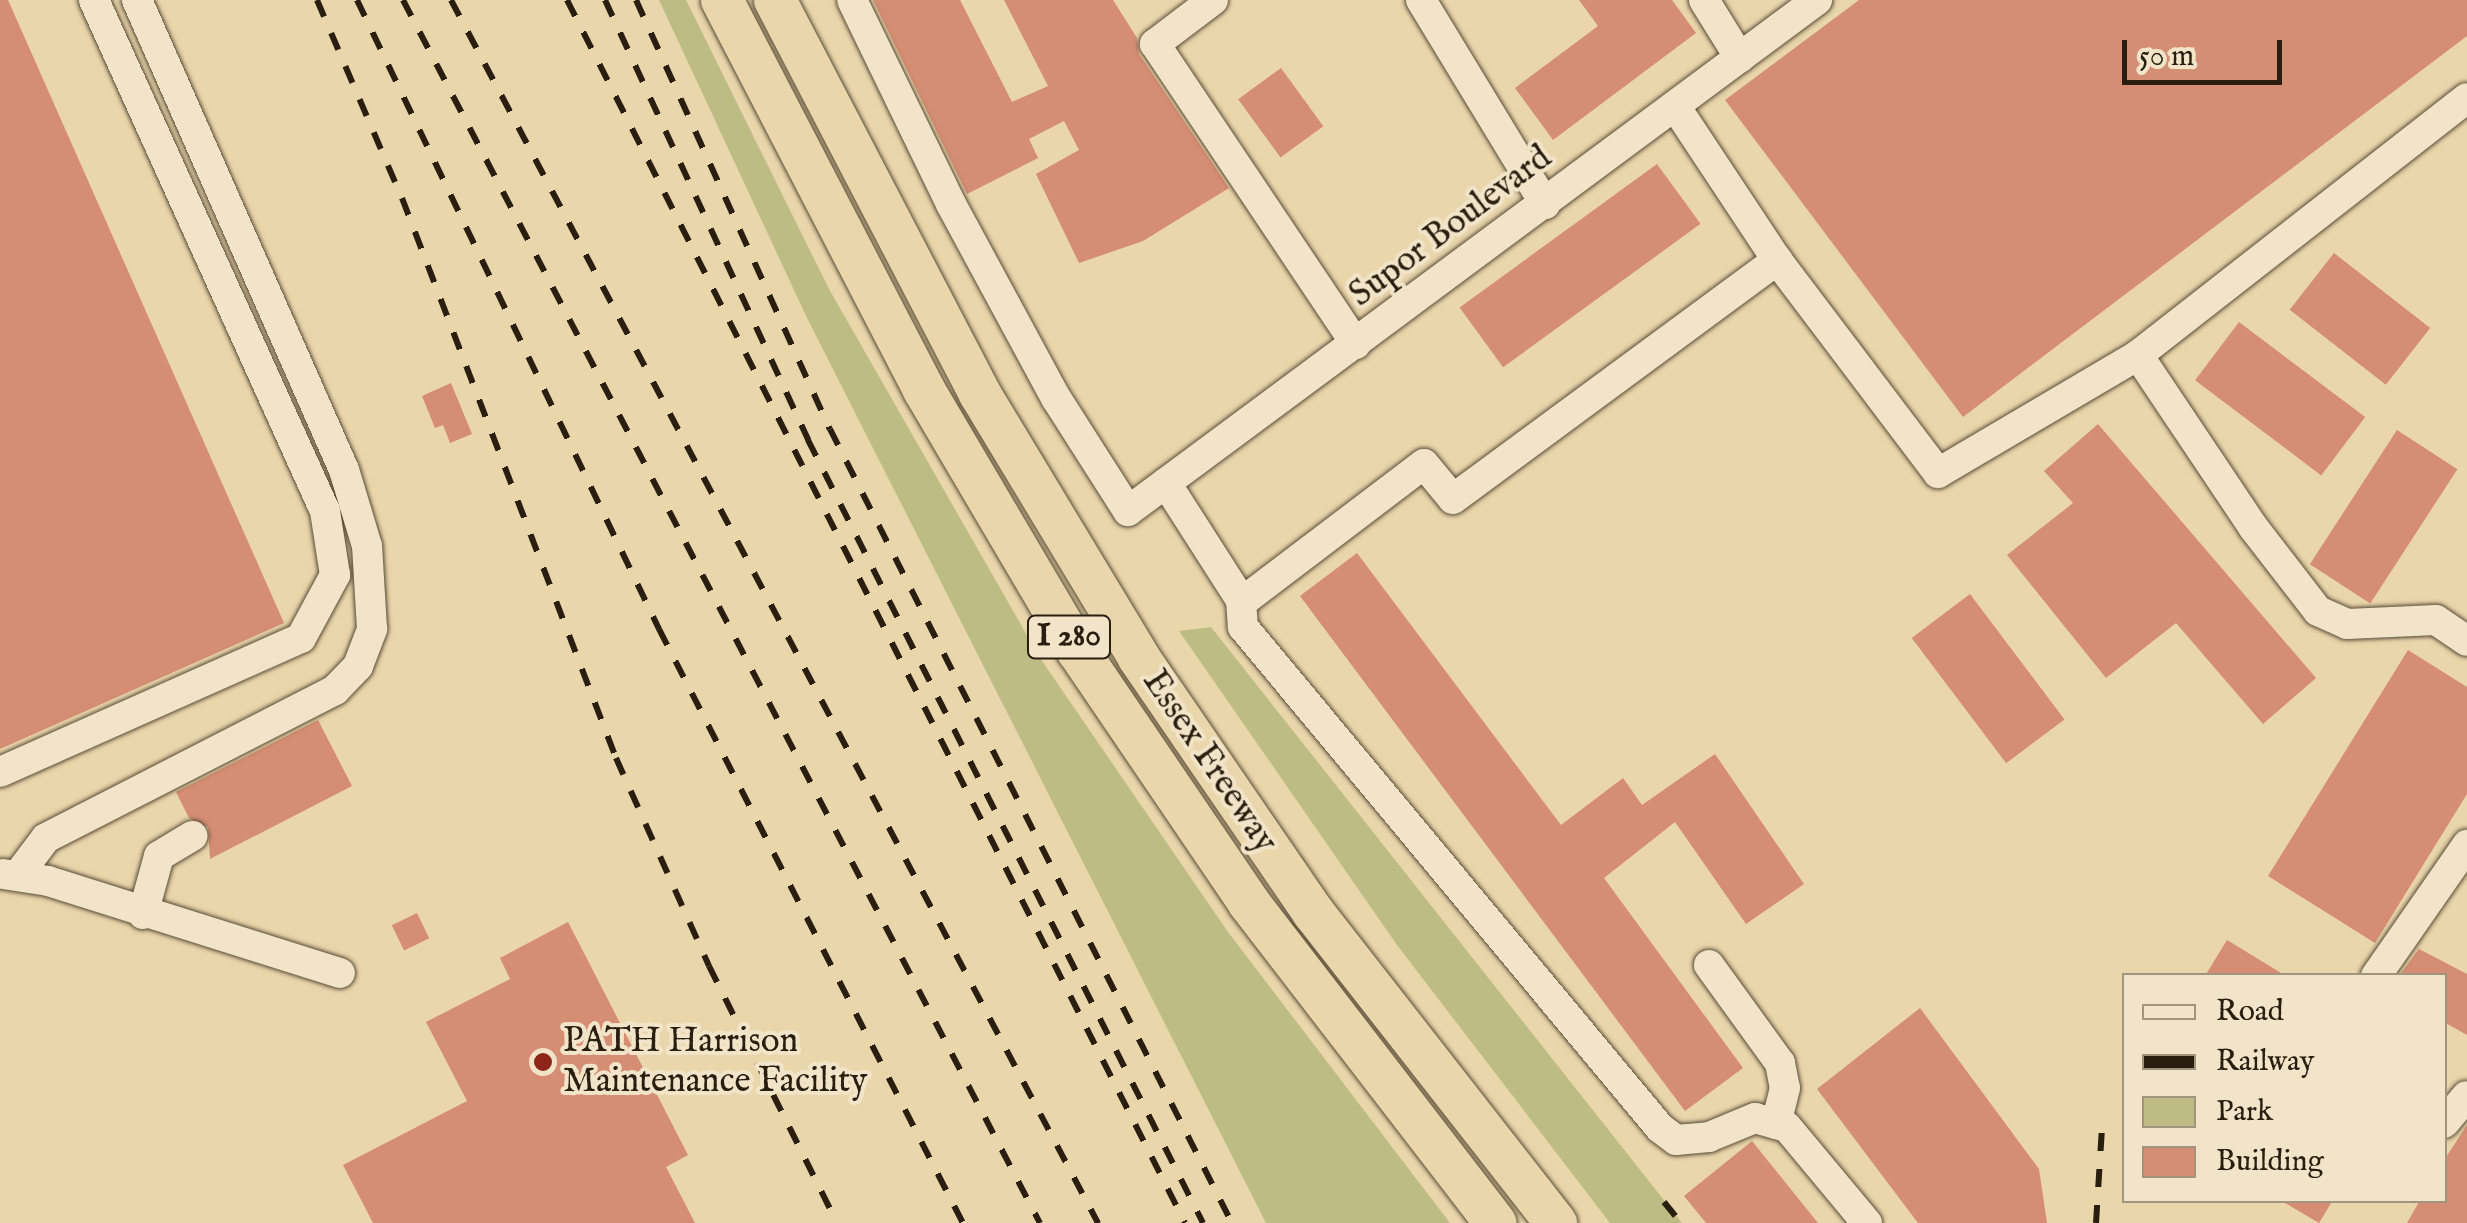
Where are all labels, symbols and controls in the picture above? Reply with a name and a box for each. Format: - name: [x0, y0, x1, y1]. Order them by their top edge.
- scale bar: [2127, 20, 2287, 82]
- text: 50 m: [2139, 38, 2194, 76]
- street label: Supor Boulevard: [1342, 137, 1560, 317]
- road number: I 280: [1026, 610, 1112, 664]
- street label: Essex Freeway: [1133, 663, 1285, 861]
- legend: [2122, 973, 2447, 1203]
- text: Road: [2216, 993, 2284, 1031]
- place label: PATH Harrison Maintenance Facility: [563, 1021, 867, 1103]
- text: Railway: [2216, 1043, 2314, 1081]
- marker: PATH Harrison Maintenance Facility: [532, 1051, 554, 1073]
- text: Park: [2216, 1093, 2273, 1131]
- text: Building: [2216, 1143, 2324, 1181]

